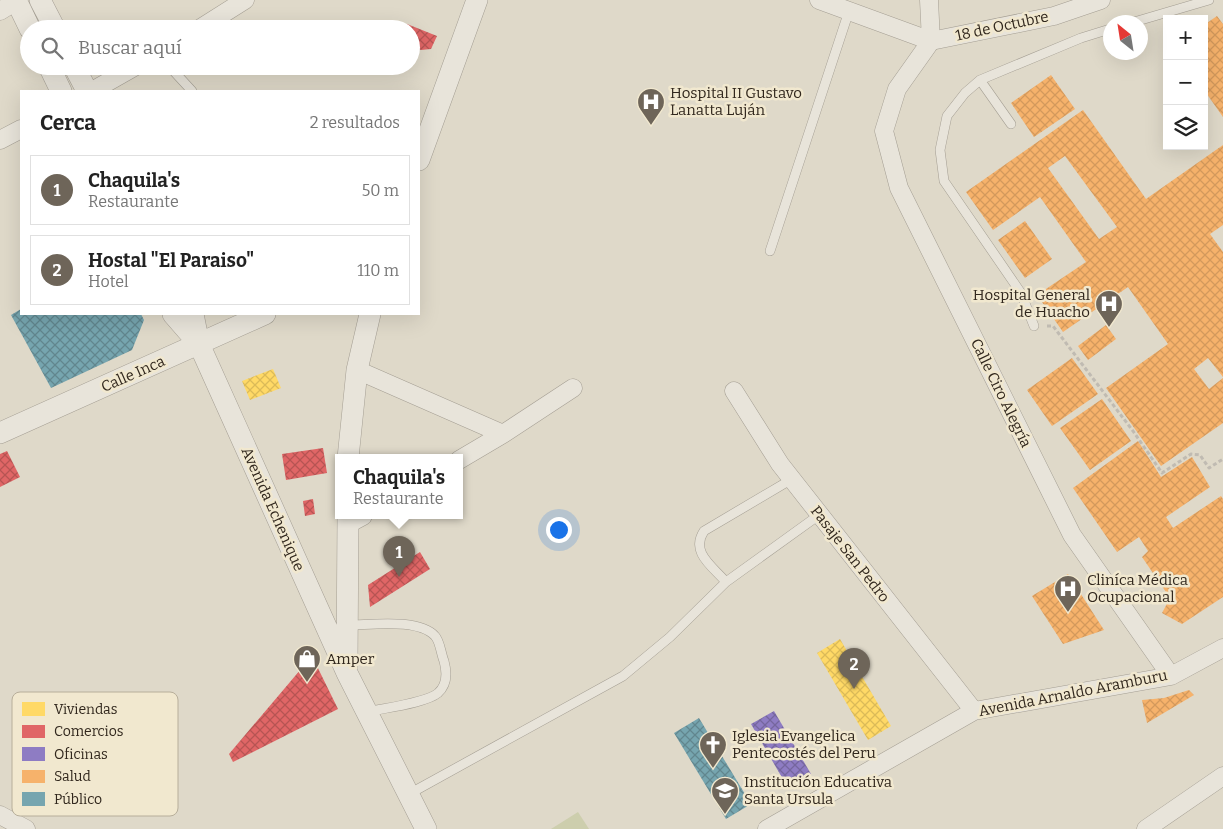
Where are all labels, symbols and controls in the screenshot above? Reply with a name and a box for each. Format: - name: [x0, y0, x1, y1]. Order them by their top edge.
- street label: 18 de Octubre: [954, 7, 1050, 45]
- north arrow: [1103, 15, 1148, 60]
- map controls: [1163, 15, 1208, 150]
- button: +: [1163, 15, 1208, 60]
- search box: [20, 20, 420, 75]
- icon: search: [38, 34, 66, 62]
- text: Buscar aquí: [78, 36, 182, 59]
- button: −: [1163, 60, 1208, 105]
- place label: Hospital II Gustavo Lanatta Luján: [670, 84, 802, 119]
- hospital icon: Hospital II Gustavo Lanatta Luján: [636, 87, 666, 126]
- button: layers: [1163, 105, 1208, 150]
- text: Cerca: [40, 110, 96, 136]
- text: 2 resultados: [310, 113, 400, 132]
- text: Chaquila's: [88, 169, 180, 192]
- text: 1: [54, 181, 60, 200]
- text: 50 m: [362, 181, 399, 200]
- text: Restaurante: [88, 192, 179, 211]
- text: Hostal "El Paraiso": [88, 249, 254, 272]
- text: 2: [52, 261, 62, 280]
- text: 110 m: [357, 261, 399, 280]
- text: Hotel: [88, 272, 129, 291]
- place label: Hospital General de Huacho: [973, 286, 1090, 321]
- hospital icon: Hospital General de Huacho: [1094, 289, 1124, 328]
- street label: Calle Ciro Alegría: [967, 336, 1035, 450]
- street label: Calle Inca: [98, 352, 168, 396]
- street label: Avenida Echenique: [238, 444, 308, 574]
- popup: [335, 454, 463, 519]
- text: Chaquila's: [353, 466, 445, 489]
- text: Restaurante: [353, 489, 444, 508]
- street label: Pasaje San Pedro: [807, 502, 893, 606]
- your location: [546, 517, 572, 543]
- pin: 1: [383, 536, 415, 577]
- place label: Cliníca Médica Ocupacional: [1087, 571, 1188, 606]
- hospital icon: Cliníca Médica Ocupacional: [1053, 574, 1083, 613]
- shop icon: Amper: [292, 644, 322, 683]
- pin: 2: [838, 648, 870, 689]
- place label: Amper: [326, 650, 375, 668]
- street label: Avenida Arnaldo Aramburu: [977, 666, 1169, 720]
- legend: [12, 692, 178, 816]
- text: Viviendas: [54, 701, 117, 718]
- text: Comercios: [54, 723, 123, 740]
- place label: Iglesia Evangelica Pentecostés del Peru: [732, 727, 876, 762]
- church icon: Iglesia Evangelica Pentecostés del Peru: [698, 730, 728, 769]
- text: Oficinas: [54, 746, 108, 763]
- text: Salud: [54, 768, 91, 785]
- place label: Institución Educativa Santa Ursula: [744, 773, 892, 808]
- school or university icon: Institución Educativa Santa Ursula: [710, 776, 740, 815]
- text: Público: [54, 791, 102, 808]

